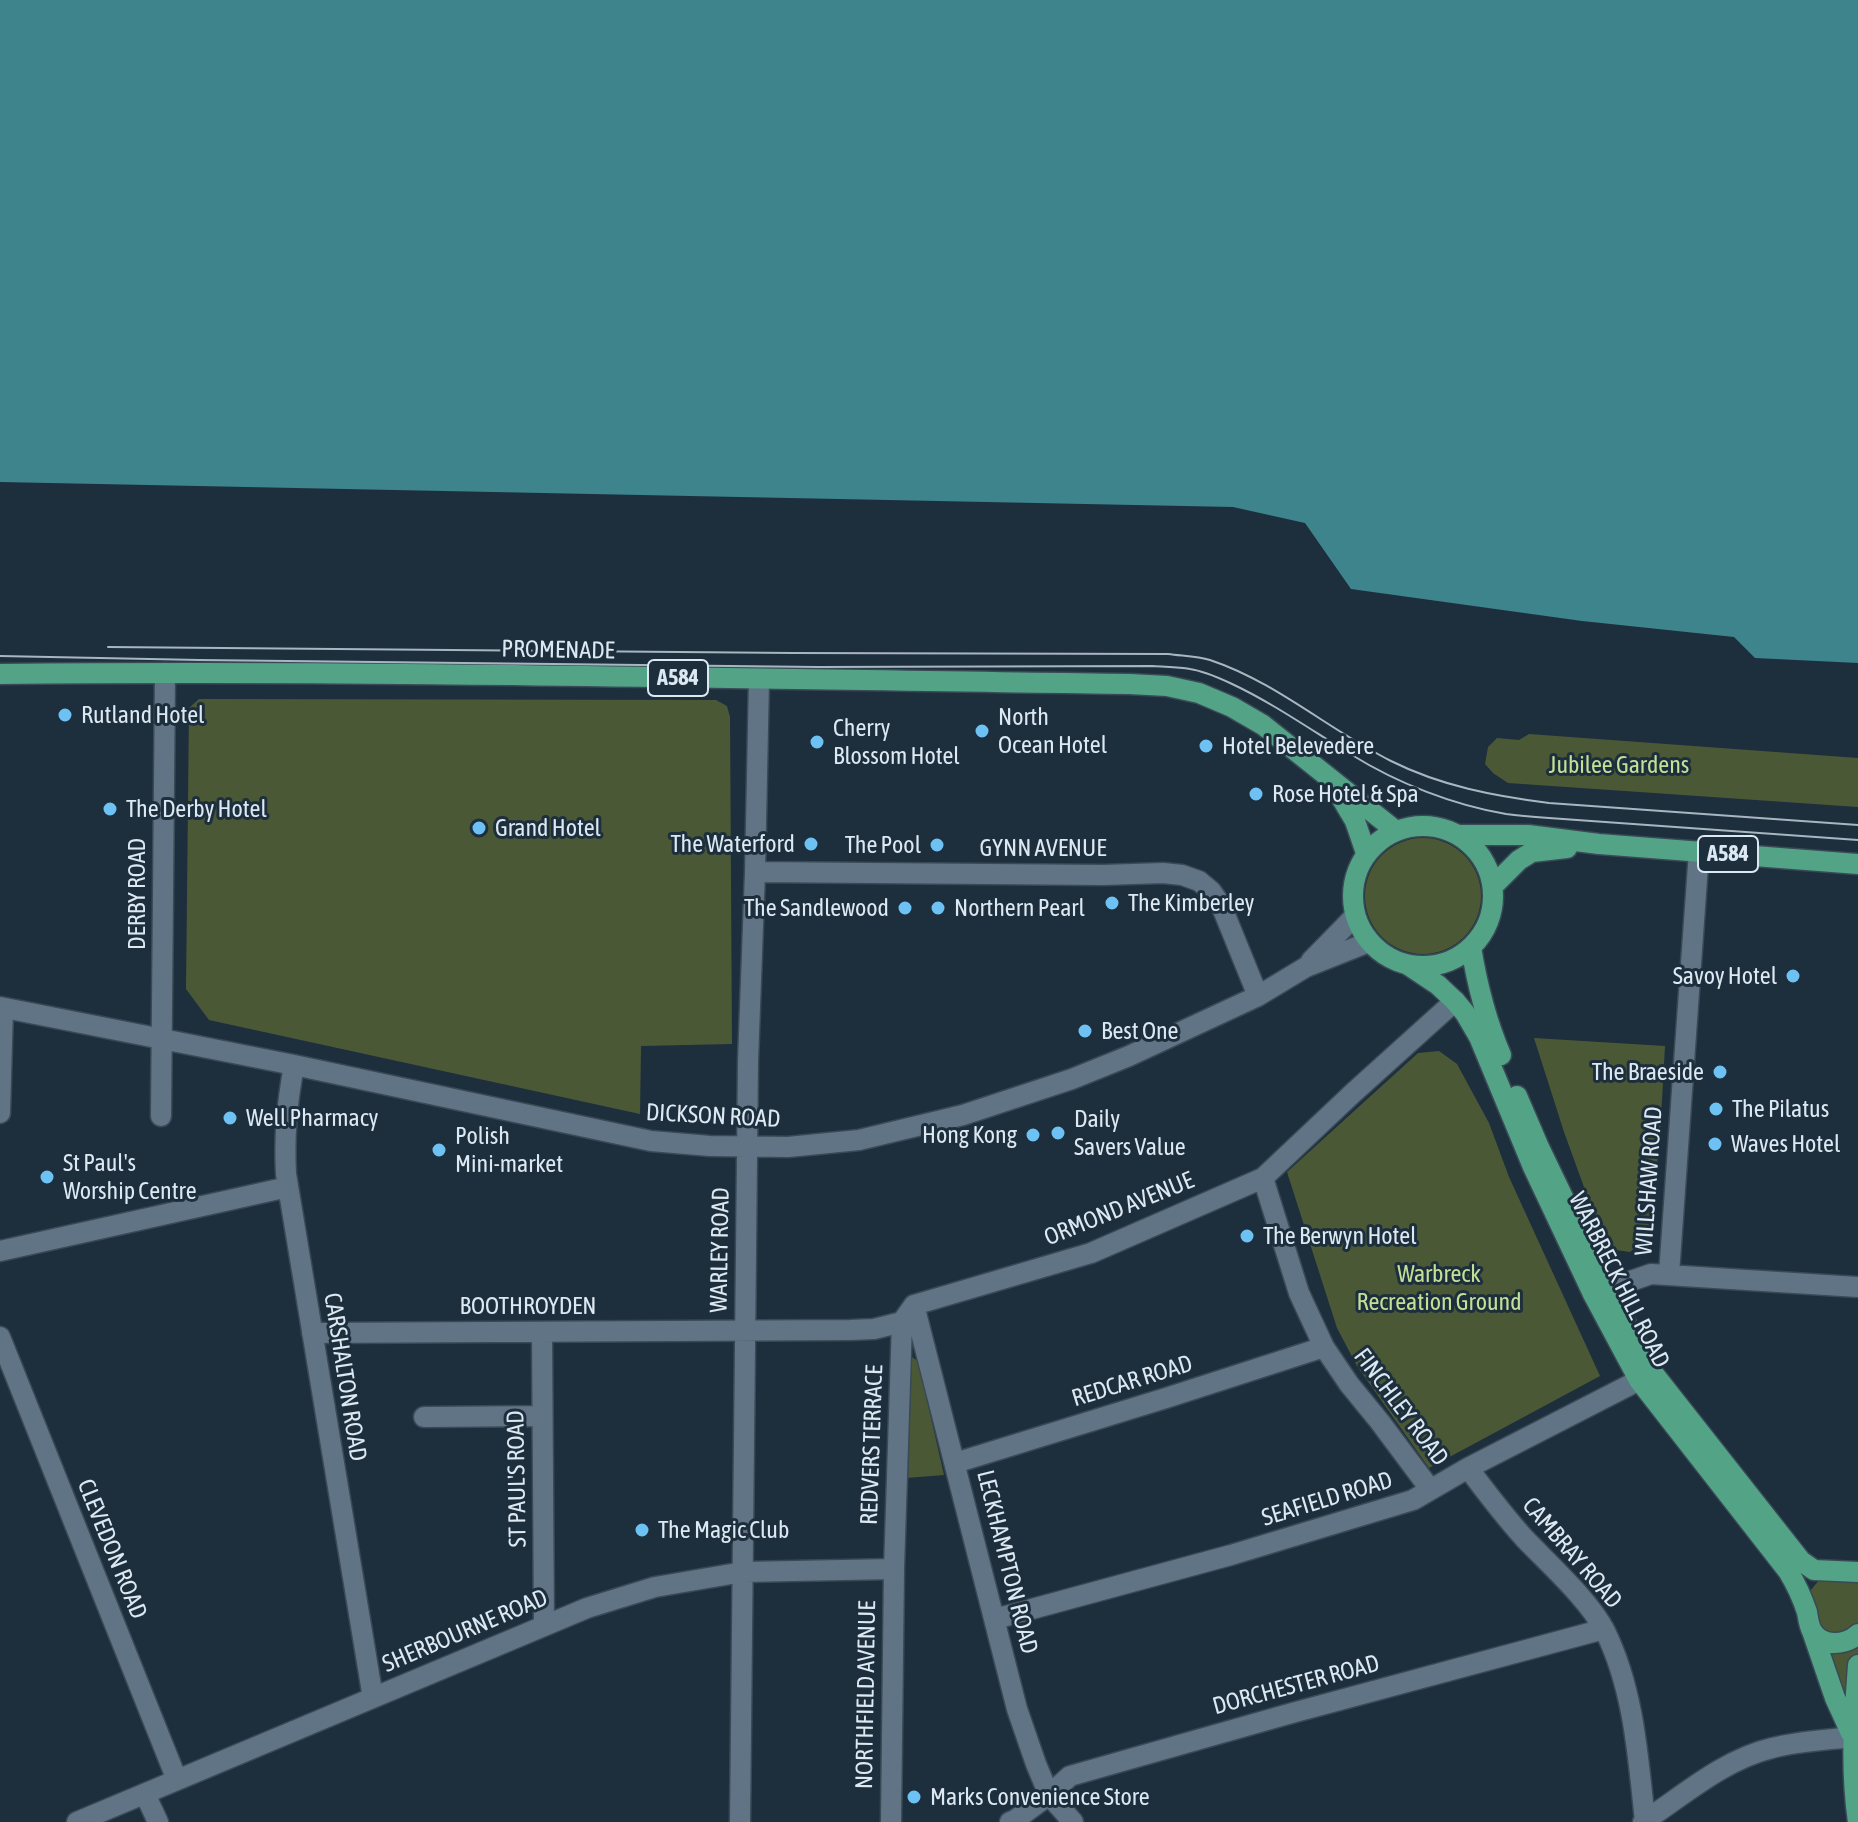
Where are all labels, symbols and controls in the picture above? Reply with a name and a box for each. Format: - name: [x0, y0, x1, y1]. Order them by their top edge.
- street label: PROMENADE: [501, 635, 615, 665]
- road number: A584: [648, 660, 708, 696]
- place label: Rutland Hotel: [81, 701, 204, 729]
- place label: North Ocean Hotel: [998, 703, 1107, 759]
- marker: Rutland Hotel: [56, 706, 74, 724]
- place label: Cherry Blossom Hotel: [833, 714, 960, 770]
- marker: North Ocean Hotel: [973, 722, 991, 740]
- place label: Hotel Belevedere: [1222, 732, 1374, 760]
- marker: Cherry Blossom Hotel: [808, 733, 826, 751]
- marker: Hotel Belevedere: [1197, 737, 1215, 755]
- park label: Jubilee Gardens: [1549, 751, 1689, 779]
- place label: Rose Hotel & Spa: [1272, 780, 1419, 808]
- marker: Rose Hotel & Spa: [1247, 785, 1265, 803]
- place label: The Derby Hotel: [126, 795, 267, 823]
- marker: The Derby Hotel: [101, 800, 119, 818]
- place label: Grand Hotel: [495, 814, 601, 842]
- marker: Grand Hotel: [470, 819, 488, 837]
- place label: The Waterford: [671, 830, 795, 858]
- place label: The Pool: [845, 831, 921, 859]
- street label: GYNN AVENUE: [980, 834, 1106, 862]
- marker: The Waterford: [802, 835, 820, 853]
- marker: The Pool: [928, 836, 946, 854]
- road number: A584: [1698, 836, 1758, 872]
- street label: DERBY ROAD: [123, 838, 151, 950]
- place label: The Kimberley: [1128, 889, 1254, 917]
- place label: The Sandlewood: [744, 894, 889, 922]
- place label: Northern Pearl: [954, 894, 1085, 922]
- marker: The Kimberley: [1103, 894, 1121, 912]
- marker: The Sandlewood: [896, 899, 914, 917]
- marker: Northern Pearl: [929, 899, 947, 917]
- place label: Savoy Hotel: [1673, 962, 1777, 990]
- marker: Savoy Hotel: [1784, 967, 1802, 985]
- place label: Best One: [1101, 1017, 1178, 1045]
- marker: Best One: [1076, 1022, 1094, 1040]
- place label: The Braeside: [1592, 1058, 1704, 1086]
- marker: The Braeside: [1711, 1063, 1729, 1081]
- place label: The Pilatus: [1732, 1095, 1829, 1123]
- street label: DICKSON ROAD: [645, 1098, 781, 1134]
- marker: The Pilatus: [1707, 1100, 1725, 1118]
- place label: Well Pharmacy: [246, 1104, 378, 1132]
- place label: Daily Savers Value: [1074, 1105, 1186, 1161]
- street label: WILLSHAW ROAD: [1629, 1106, 1669, 1256]
- marker: Well Pharmacy: [221, 1109, 239, 1127]
- place label: Hong Kong: [922, 1121, 1017, 1149]
- place label: Polish Mini-market: [455, 1122, 563, 1178]
- marker: Daily Savers Value: [1049, 1124, 1067, 1142]
- marker: Hong Kong: [1024, 1126, 1042, 1144]
- place label: Waves Hotel: [1731, 1130, 1840, 1158]
- marker: Waves Hotel: [1706, 1135, 1724, 1153]
- marker: Polish Mini-market: [430, 1141, 448, 1159]
- place label: St Paul's Worship Centre: [63, 1149, 197, 1205]
- street label: ORMOND AVENUE: [1040, 1166, 1198, 1252]
- marker: St Paul's Worship Centre: [38, 1168, 56, 1186]
- street label: WARLEY ROAD: [705, 1187, 735, 1313]
- street label: WARBRECK HILL ROAD: [1562, 1187, 1676, 1373]
- place label: The Berwyn Hotel: [1263, 1222, 1417, 1250]
- marker: The Berwyn Hotel: [1238, 1227, 1256, 1245]
- park label: Warbreck Recreation Ground: [1356, 1260, 1522, 1316]
- street label: CARSHALTON ROAD: [317, 1291, 373, 1463]
- street label: BOOTHROYDEN: [460, 1292, 596, 1320]
- street label: FINCHLEY ROAD: [1348, 1343, 1454, 1471]
- street label: REDCAR ROAD: [1068, 1349, 1196, 1413]
- street label: REDVERS TERRACE: [855, 1364, 889, 1526]
- street label: ST PAUL'S ROAD: [501, 1410, 533, 1548]
- street label: SEAFIELD ROAD: [1258, 1465, 1396, 1533]
- street label: LECKHAMPTON ROAD: [970, 1467, 1044, 1657]
- street label: CLEVEDON ROAD: [71, 1475, 153, 1623]
- street label: CAMBRAY ROAD: [1516, 1492, 1628, 1614]
- place label: The Magic Club: [658, 1516, 789, 1544]
- marker: The Magic Club: [633, 1521, 651, 1539]
- street label: SHERBOURNE ROAD: [378, 1583, 552, 1679]
- street label: NORTHFIELD AVENUE: [850, 1601, 882, 1789]
- street label: DORCHESTER ROAD: [1210, 1649, 1382, 1721]
- place label: Marks Convenience Store: [930, 1783, 1150, 1811]
- marker: Marks Convenience Store: [905, 1788, 923, 1806]

